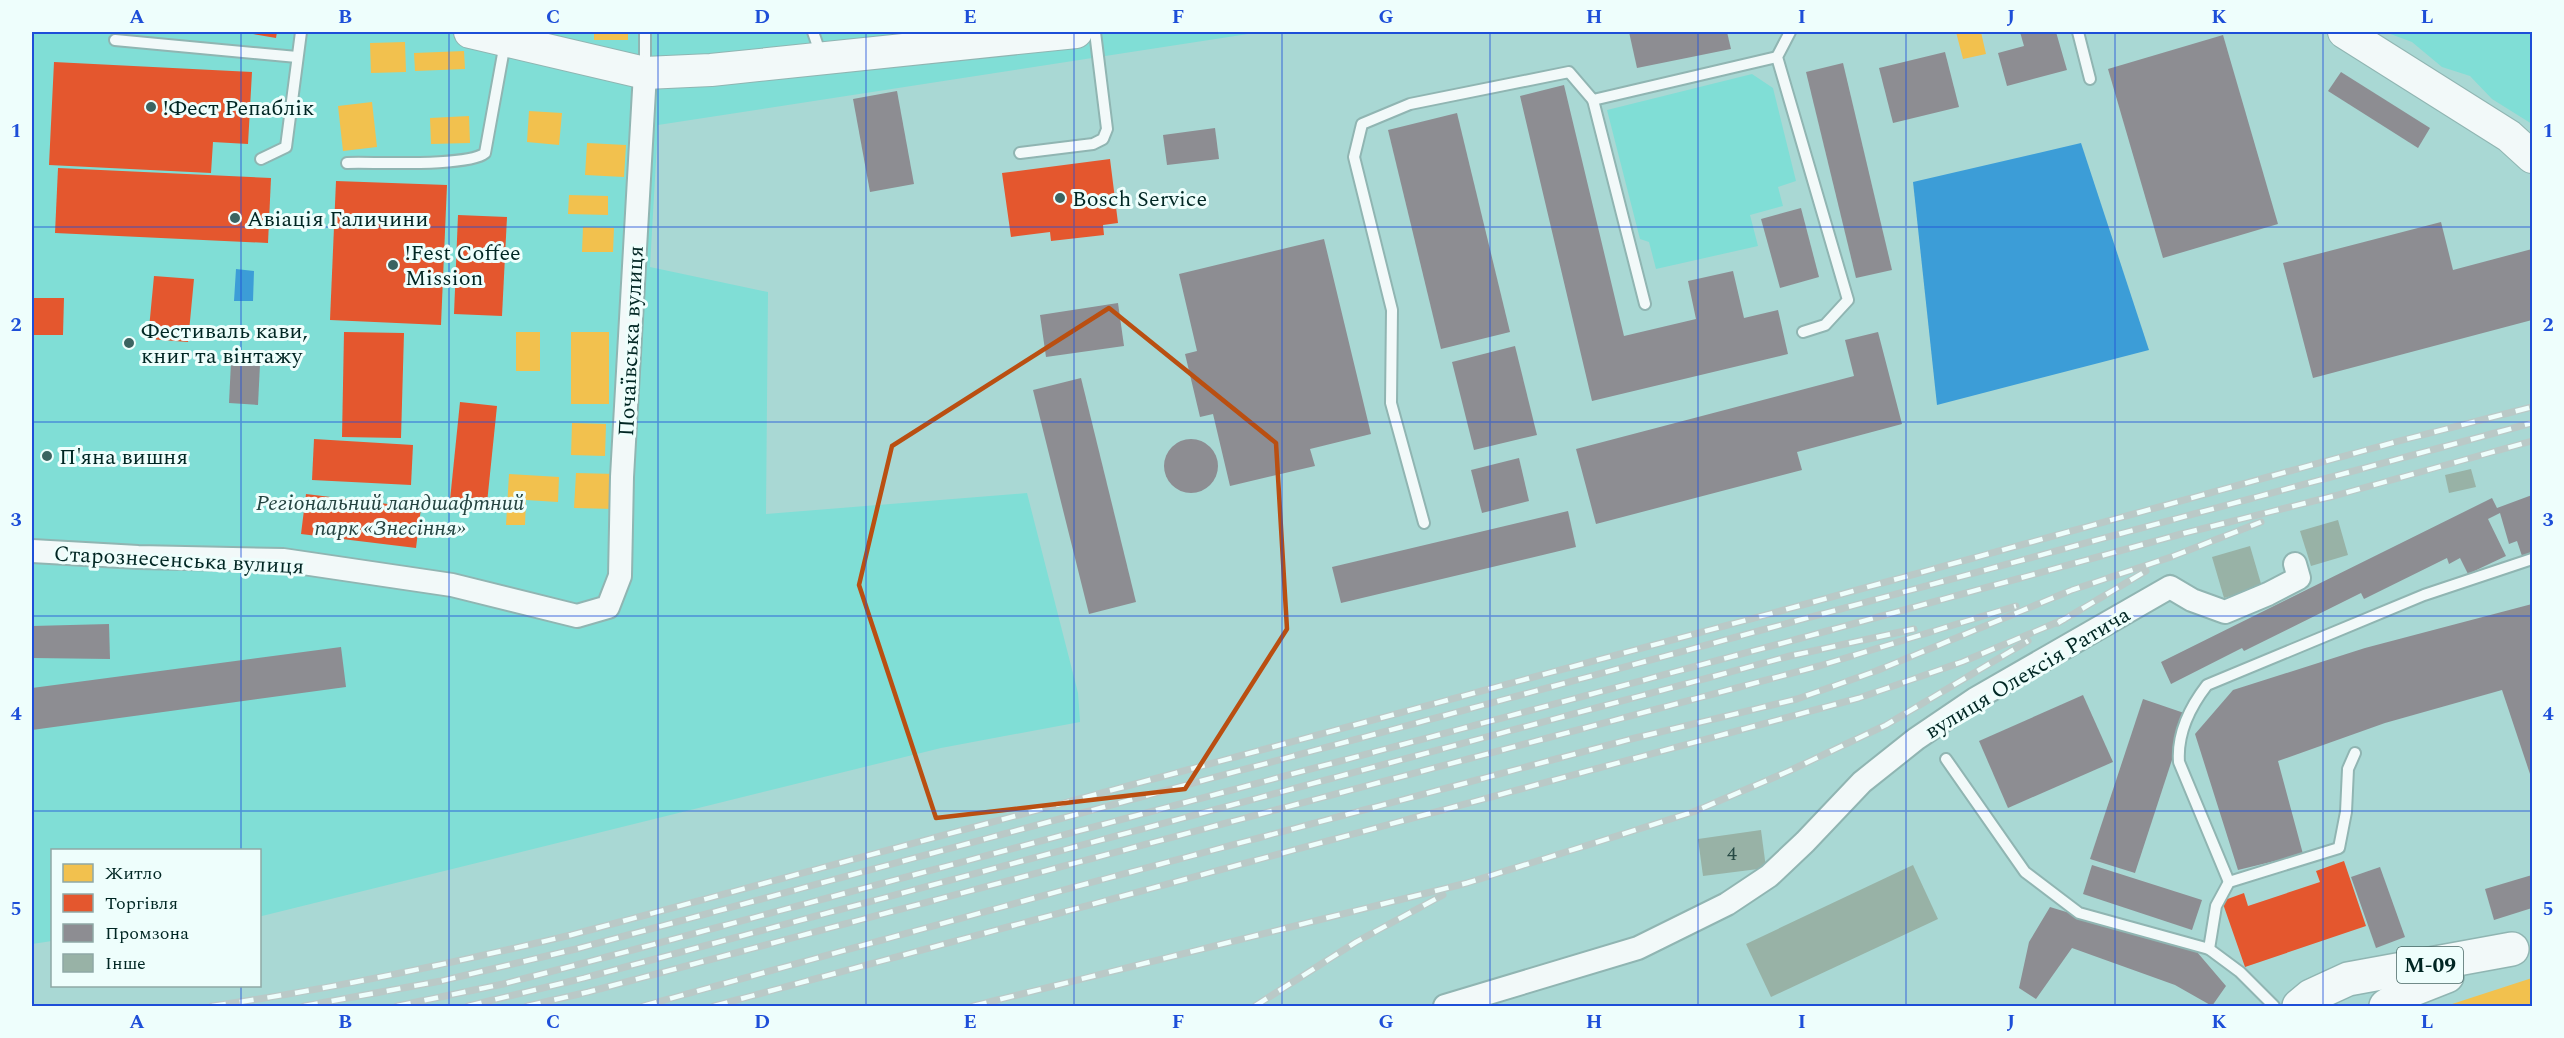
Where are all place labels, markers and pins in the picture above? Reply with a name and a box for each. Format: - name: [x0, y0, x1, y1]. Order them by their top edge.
- place label: !Фест Репаблік: [163, 92, 314, 125]
- marker: !Фест Репаблік: [144, 100, 158, 114]
- place label: Bosch Service: [1072, 183, 1207, 216]
- marker: Bosch Service: [1053, 191, 1067, 205]
- place label: Авіація Галичини: [247, 203, 428, 236]
- marker: Авіація Галичини: [228, 211, 242, 225]
- place label: !Fest Coffee Mission: [405, 237, 521, 295]
- marker: !Fest Coffee Mission: [386, 258, 400, 272]
- place label: Фестиваль кави, книг та вінтажу: [141, 315, 308, 373]
- marker: Фестиваль кави, книг та вінтажу: [122, 336, 136, 350]
- place label: П'яна вишня: [59, 441, 188, 474]
- marker: П'яна вишня: [40, 449, 54, 463]

